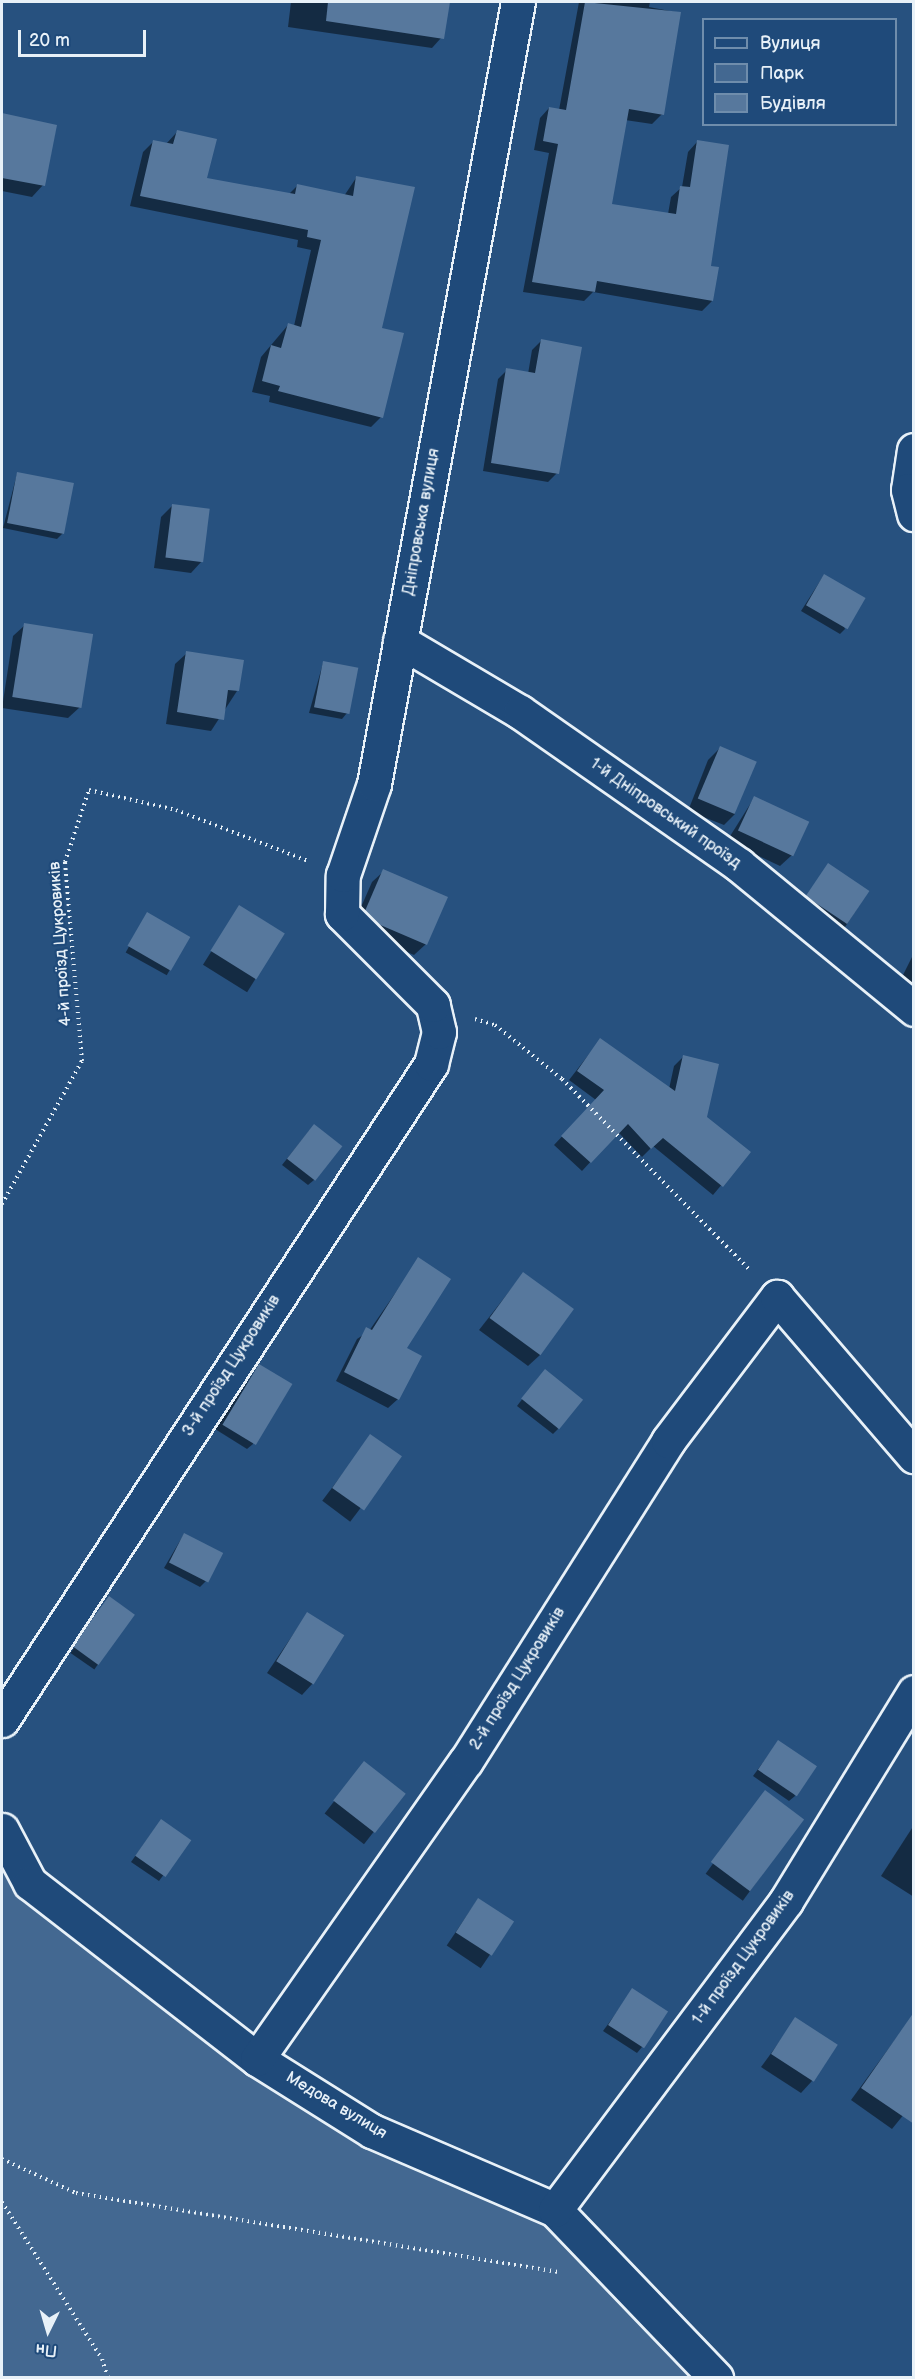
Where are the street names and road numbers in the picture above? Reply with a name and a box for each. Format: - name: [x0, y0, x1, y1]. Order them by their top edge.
- street label: Дніпровська вулиця: [400, 447, 444, 597]
- street label: 1-й Дніпровський проїзд: [586, 755, 744, 873]
- street label: 4-й проїзд Цукровиків: [46, 861, 76, 1027]
- street label: 3-й проїзд Цукровиків: [179, 1292, 285, 1440]
- street label: 2-й проїзд Цукровиків: [466, 1604, 570, 1754]
- street label: 1-й проїзд Цукровиків: [689, 1887, 799, 2029]
- street label: Медова вулиця: [282, 2068, 390, 2144]

